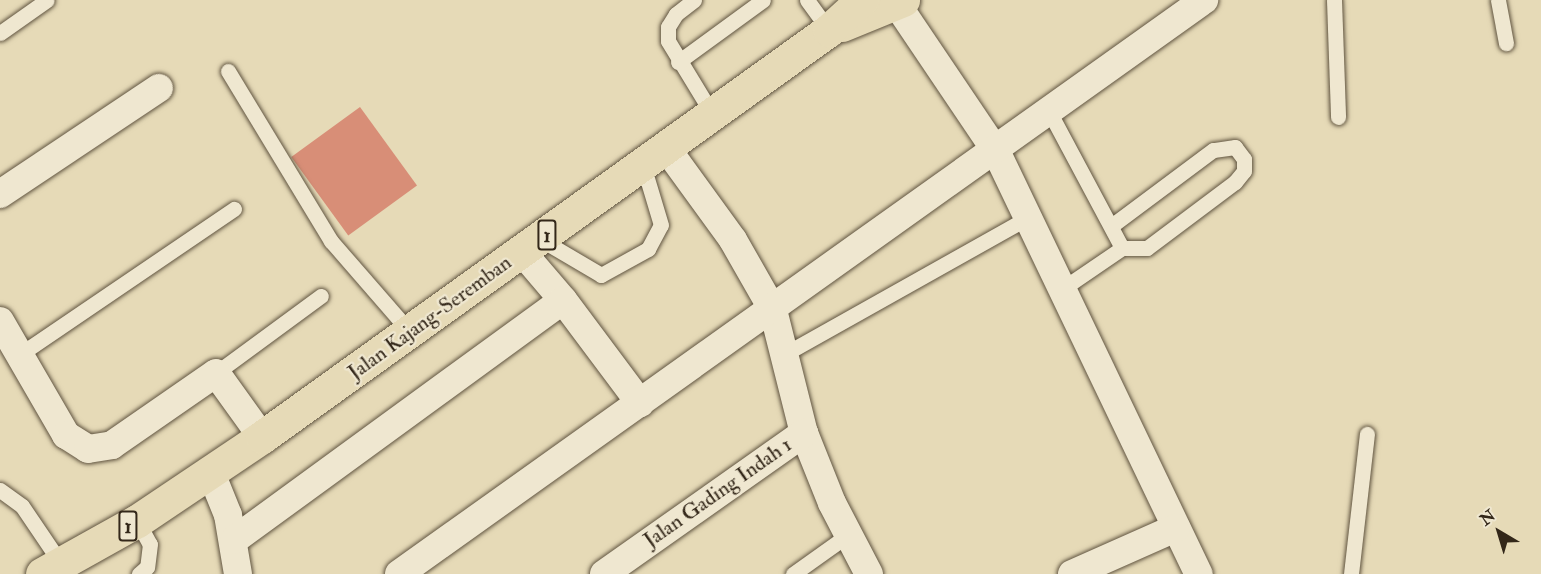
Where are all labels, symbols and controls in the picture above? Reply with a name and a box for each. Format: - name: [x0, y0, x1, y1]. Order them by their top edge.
- road number: 1: [536, 218, 558, 252]
- street label: Jalan Kajang-Seremban: [343, 250, 517, 386]
- street label: Jalan Gading Indah 1: [639, 433, 797, 553]
- north arrow: [1469, 502, 1529, 562]
- text: N: [1476, 506, 1500, 530]
- road number: 1: [118, 509, 138, 543]

